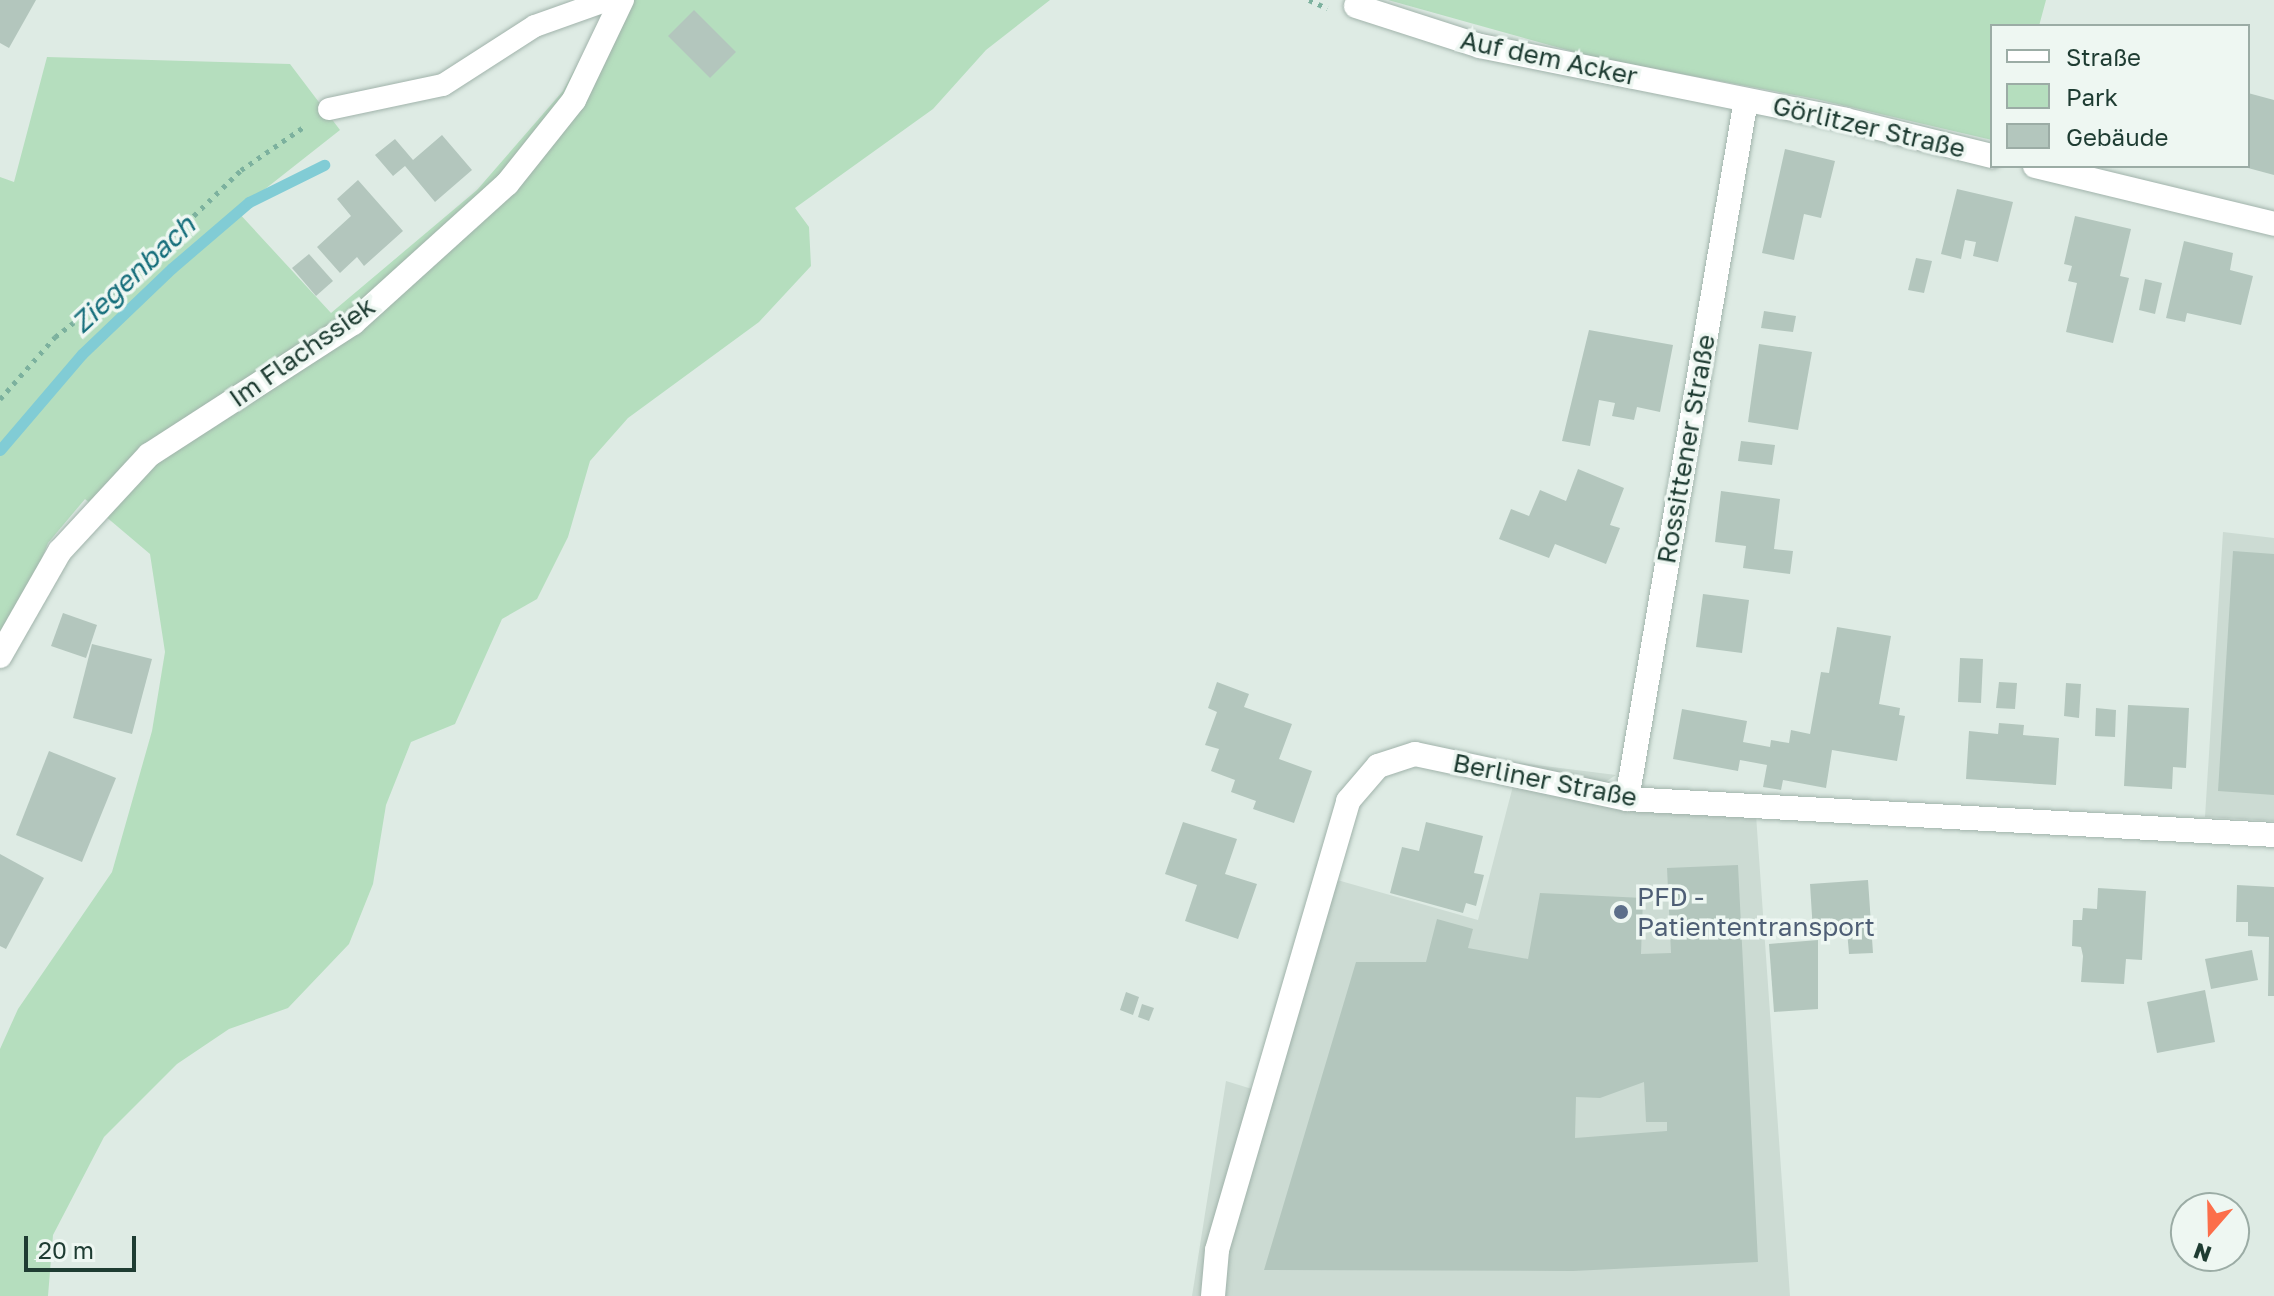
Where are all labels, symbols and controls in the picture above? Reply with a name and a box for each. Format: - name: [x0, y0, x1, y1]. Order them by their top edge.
- street label: Auf dem Acker: [1458, 24, 1640, 92]
- legend: [1990, 24, 2250, 168]
- text: Straße: [2066, 42, 2141, 71]
- text: Park: [2066, 82, 2118, 111]
- street label: Görlitzer Straße: [1770, 90, 1968, 164]
- text: Gebäude: [2066, 122, 2168, 151]
- water label: Ziegenbach: [64, 208, 202, 340]
- street label: Im Flachssiek: [223, 290, 381, 414]
- street label: Rossittener Straße: [1650, 332, 1722, 566]
- street label: Berliner Straße: [1450, 747, 1640, 813]
- place label: PFD - Patiententransport: [1637, 881, 1875, 942]
- marker: PFD - Patiententransport: [1612, 903, 1630, 921]
- north arrow: [2170, 1192, 2250, 1272]
- scale bar: [28, 1220, 140, 1270]
- text: 20 m: [38, 1235, 94, 1264]
- text: N: [2190, 1238, 2215, 1269]

